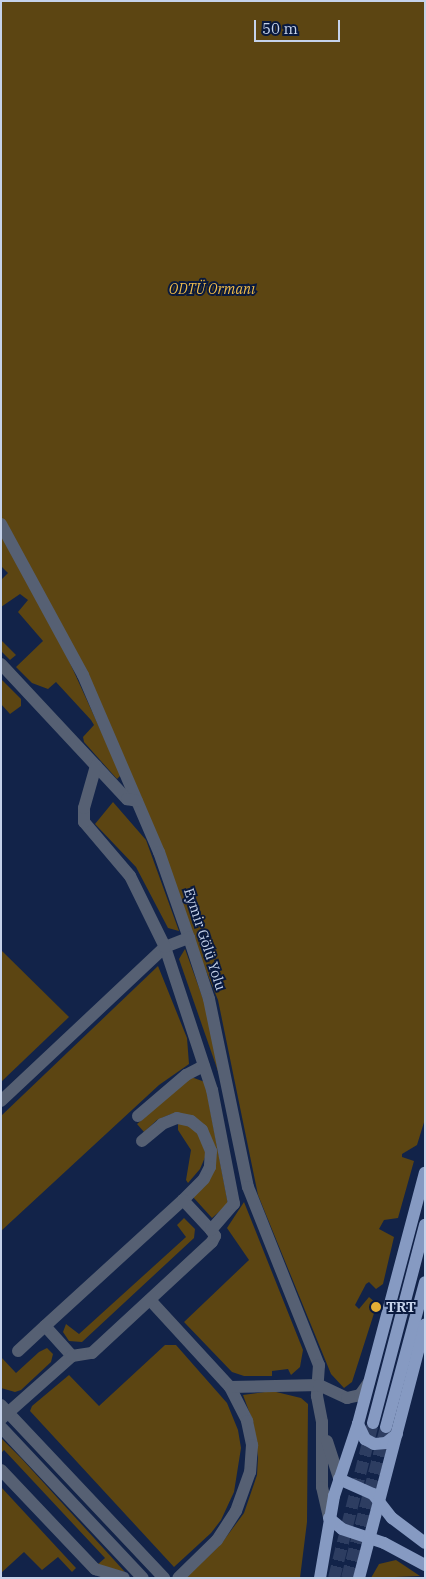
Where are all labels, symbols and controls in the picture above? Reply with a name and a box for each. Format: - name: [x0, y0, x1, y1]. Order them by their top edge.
- scale bar: [256, 10, 342, 42]
- text: 50 m: [262, 19, 298, 38]
- park label: ODTÜ Ormanı: [169, 281, 255, 297]
- street label: Eymir Gölü Yolu: [181, 886, 229, 992]
- place label: TRT: [386, 1299, 416, 1315]
- marker: TRT: [370, 1301, 382, 1313]

